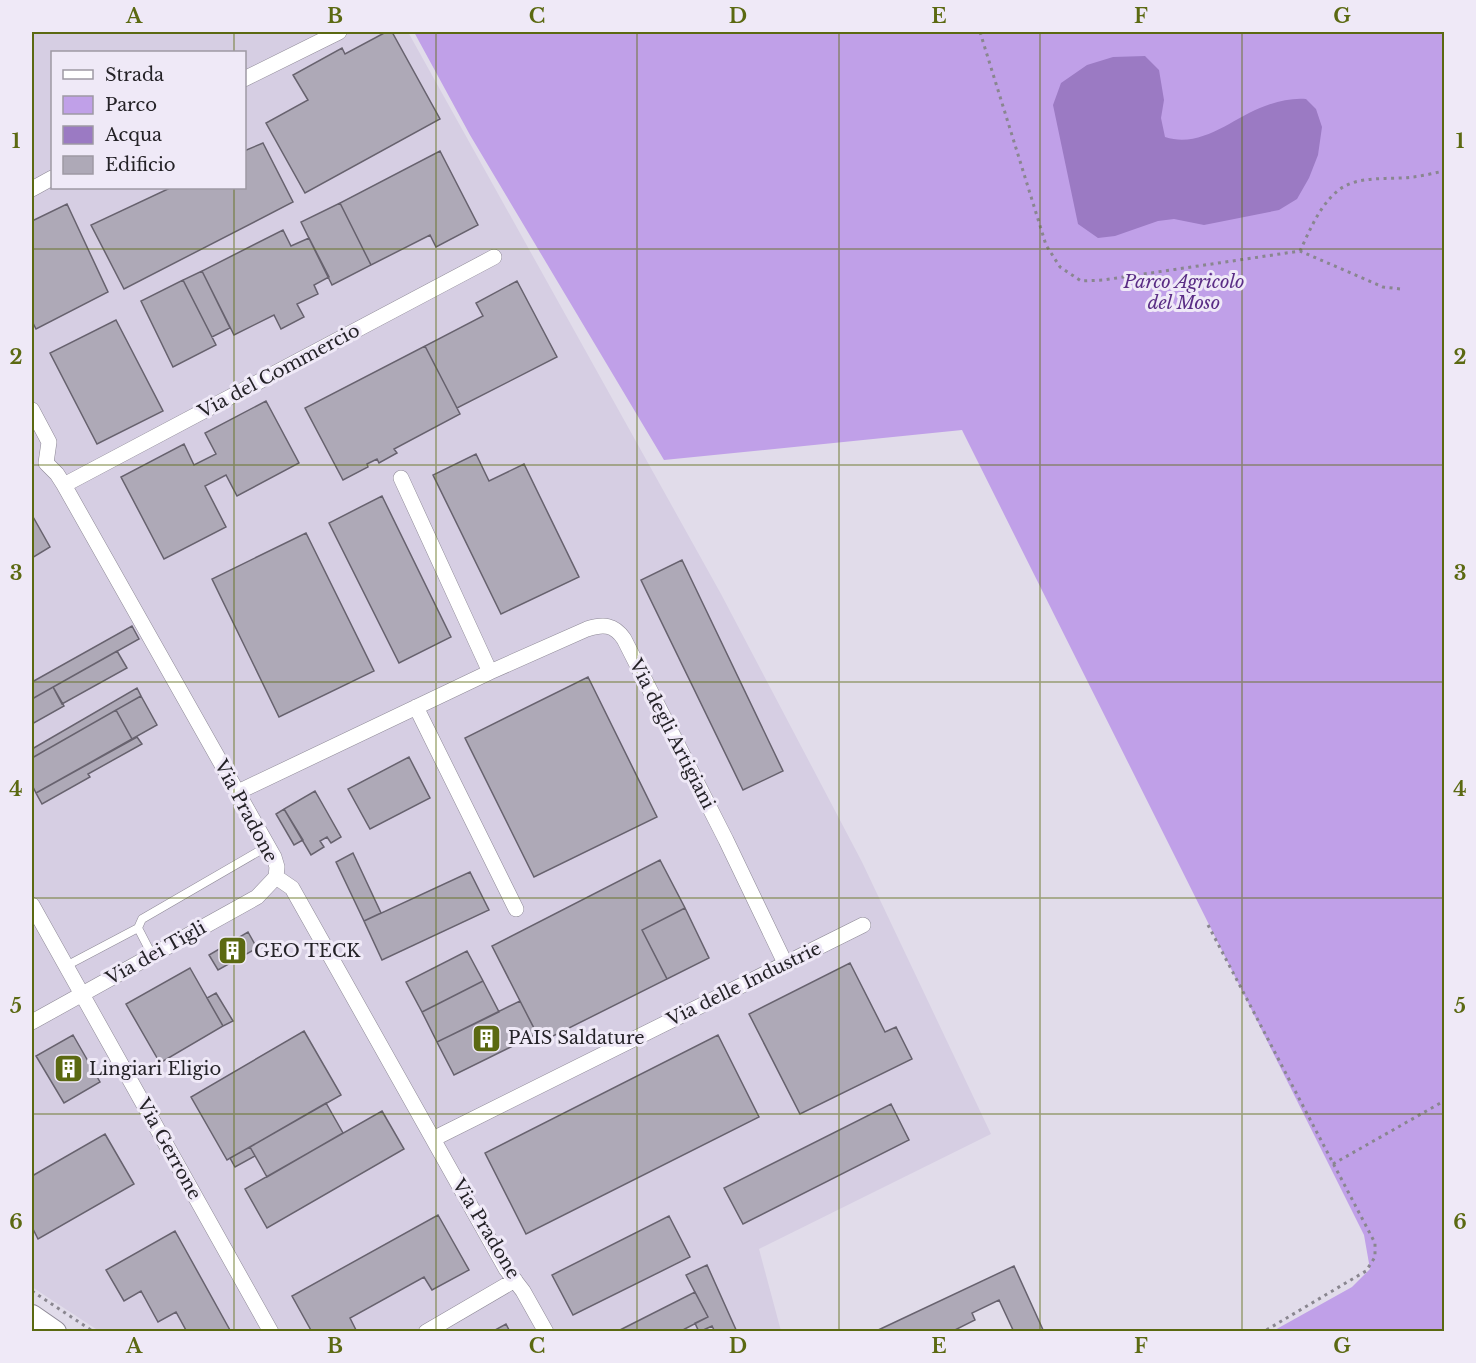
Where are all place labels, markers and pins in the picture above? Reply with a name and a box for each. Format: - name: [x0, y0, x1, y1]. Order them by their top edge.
- building icon: GEO TECK: [217, 935, 249, 967]
- place label: GEO TECK: [254, 940, 361, 962]
- building icon: PAIS Saldature: [471, 1022, 503, 1054]
- place label: PAIS Saldature: [508, 1027, 645, 1049]
- building icon: Lingiari Eligio: [52, 1053, 84, 1085]
- place label: Lingiari Eligio: [89, 1058, 221, 1080]

